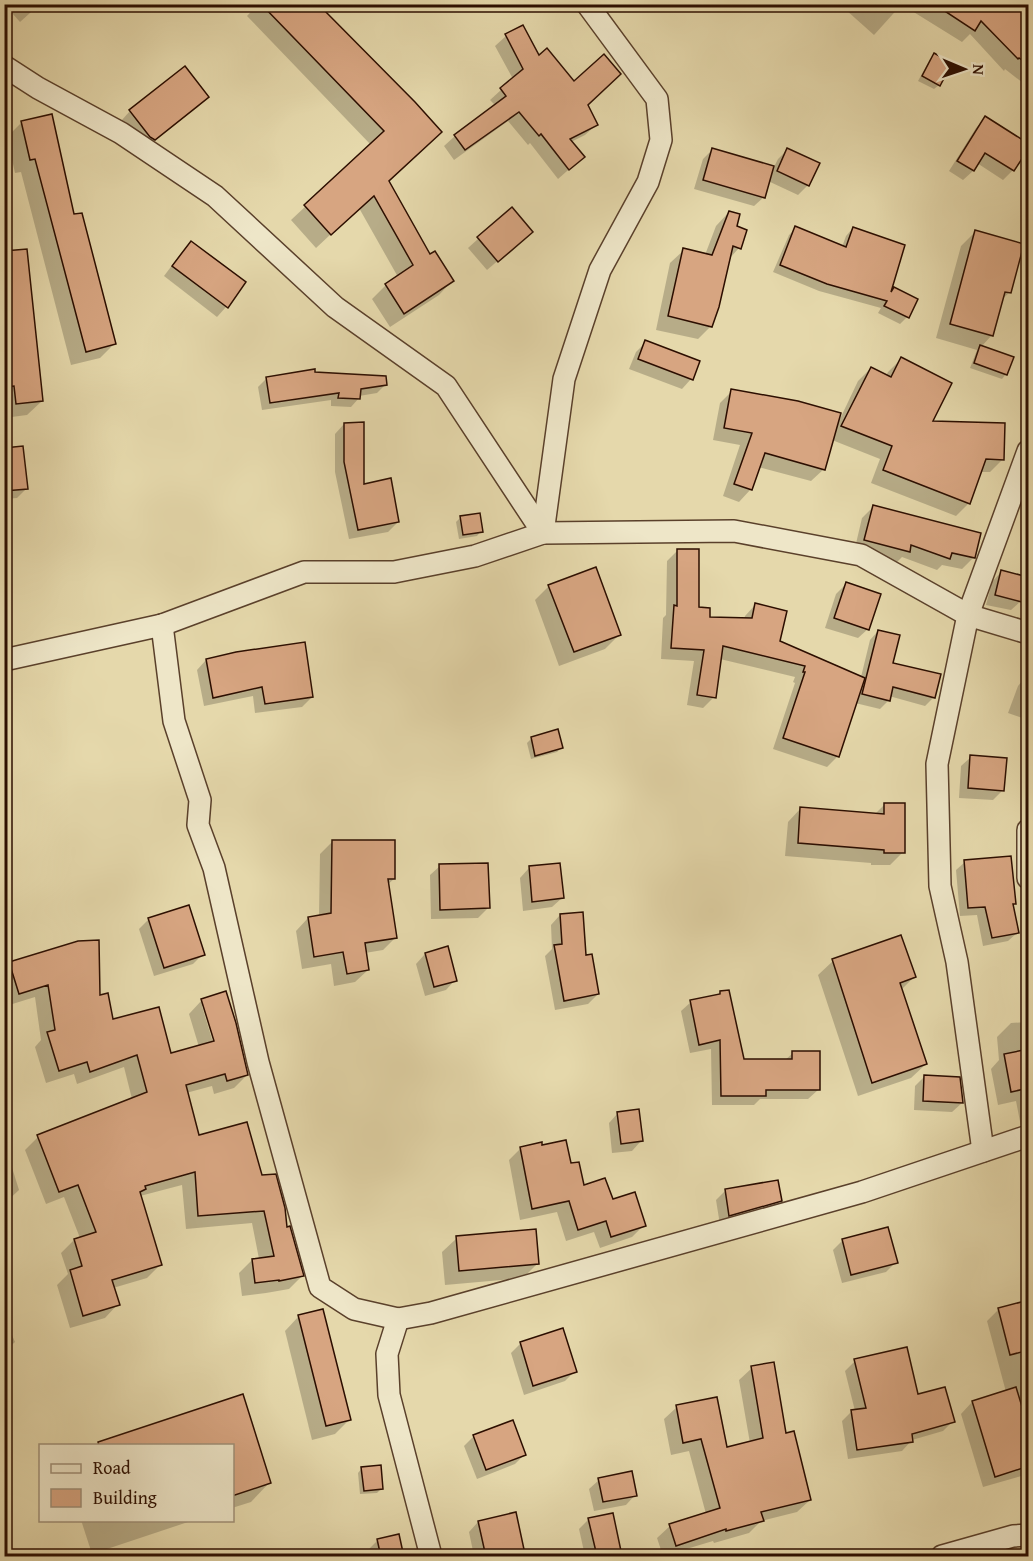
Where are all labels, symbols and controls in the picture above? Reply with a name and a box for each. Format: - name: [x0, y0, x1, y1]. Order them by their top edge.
- north arrow: [934, 39, 994, 99]
- text: N: [967, 64, 991, 76]
- legend: [39, 1444, 234, 1522]
- text: Road: [93, 1454, 131, 1481]
- text: Building: [93, 1484, 157, 1511]

